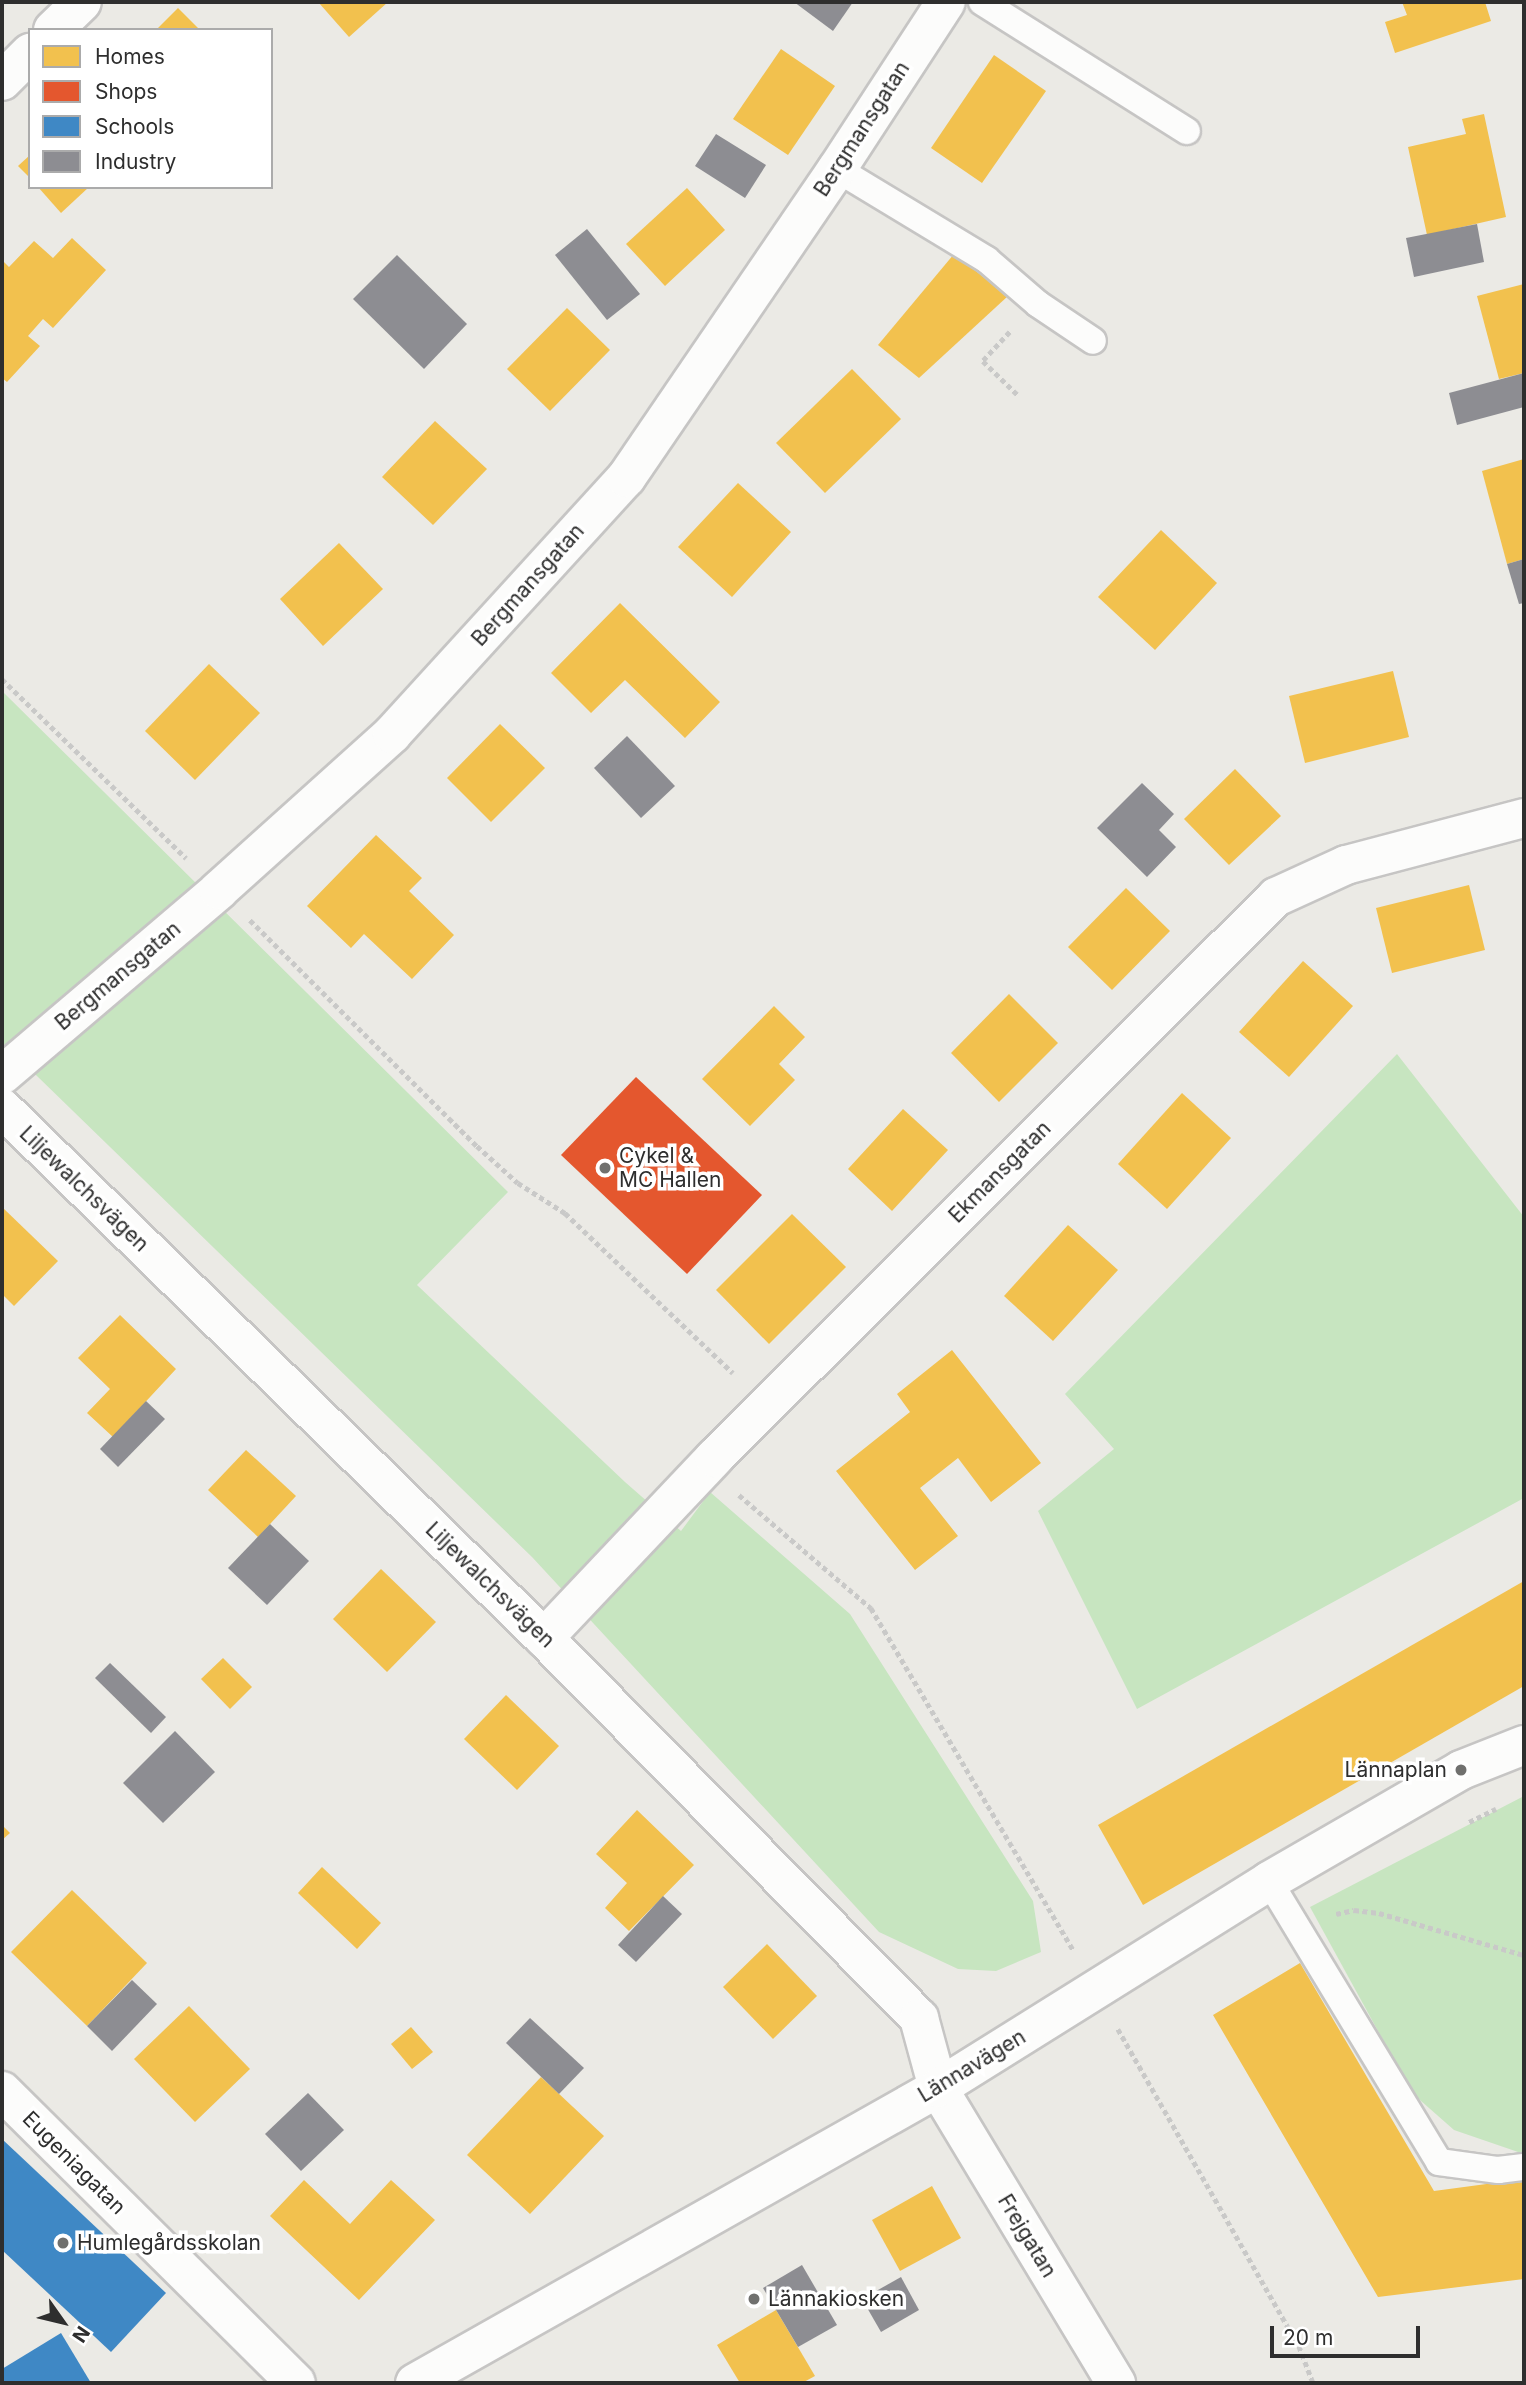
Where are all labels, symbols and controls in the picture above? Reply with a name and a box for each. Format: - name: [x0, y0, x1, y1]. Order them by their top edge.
- legend: [28, 28, 273, 189]
- text: Homes: [95, 44, 165, 69]
- street label: Bergmansgatan: [809, 57, 915, 201]
- text: Shops: [95, 79, 157, 104]
- text: Schools: [95, 114, 174, 139]
- text: Industry: [95, 149, 176, 174]
- street label: Bergmansgatan: [466, 519, 590, 651]
- street label: Bergmansgatan: [50, 916, 186, 1036]
- street label: Ekmansgatan: [944, 1116, 1056, 1228]
- street label: Liljewalchsvägen: [14, 1121, 154, 1257]
- place label: Cykel & MC Hallen: [619, 1143, 721, 1193]
- marker: Cykel & MC Hallen: [597, 1160, 613, 1176]
- street label: Liljewalchsvägen: [420, 1517, 560, 1653]
- place label: Lännaplan: [1345, 1757, 1447, 1783]
- marker: Lännaplan: [1453, 1762, 1469, 1778]
- street label: Lännavägen: [914, 2024, 1030, 2108]
- street label: Eugeniagatan: [17, 2106, 131, 2220]
- street label: Frejgatan: [992, 2190, 1062, 2282]
- place label: Humlegårdsskolan: [77, 2230, 261, 2256]
- marker: Humlegårdsskolan: [55, 2235, 71, 2251]
- place label: Lännakiosken: [768, 2286, 904, 2312]
- north arrow: [28, 2287, 98, 2357]
- marker: Lännakiosken: [746, 2291, 762, 2307]
- scale bar: [1274, 2312, 1424, 2356]
- text: N: [67, 2322, 94, 2346]
- text: 20 m: [1283, 2325, 1333, 2350]

